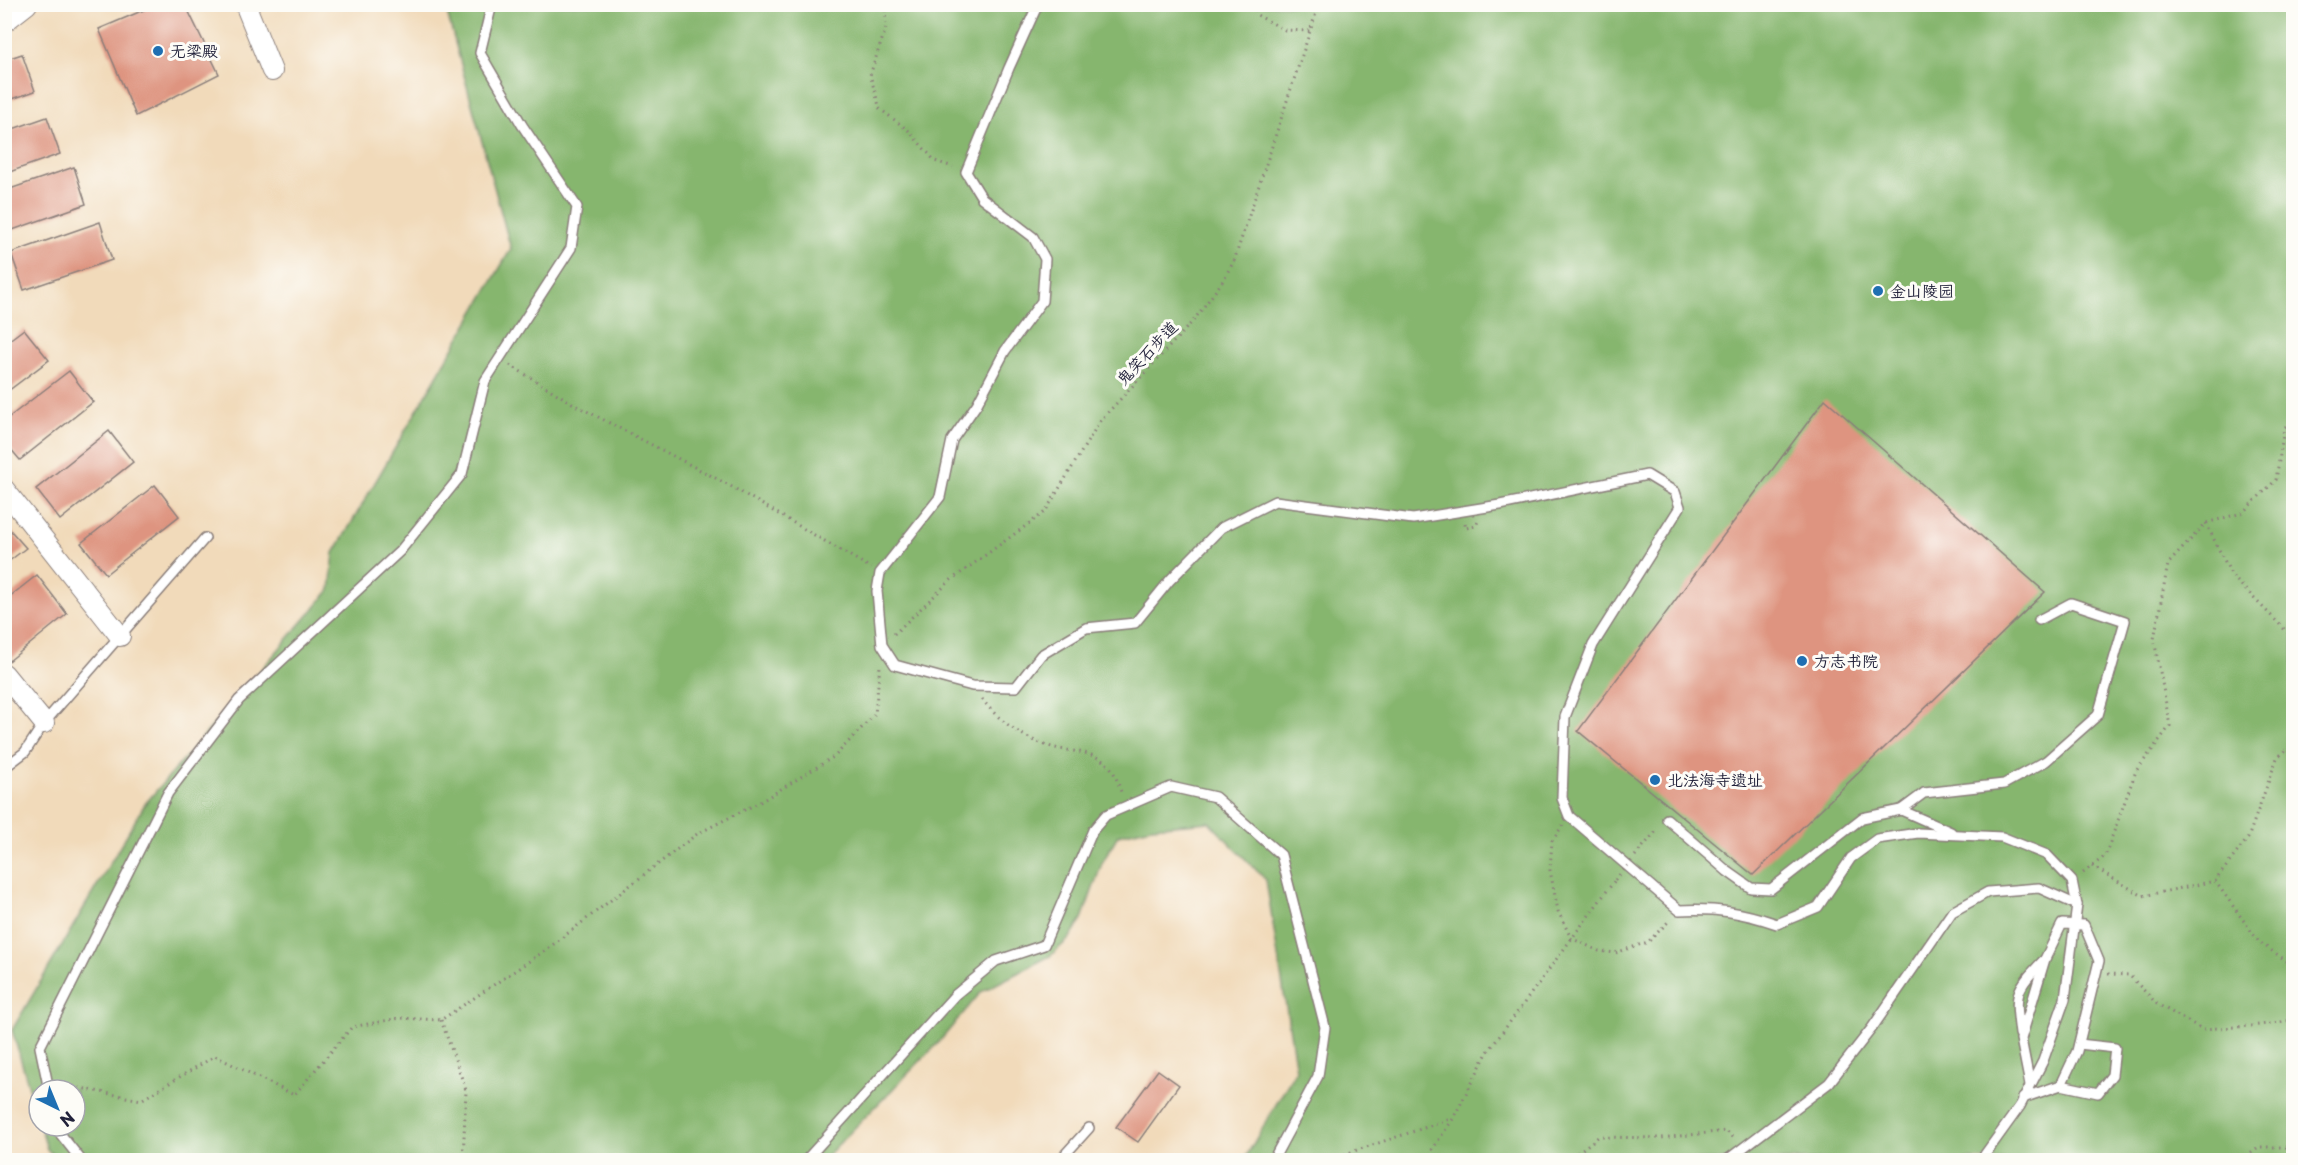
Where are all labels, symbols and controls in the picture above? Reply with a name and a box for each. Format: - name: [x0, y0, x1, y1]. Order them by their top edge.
- place label: 无梁殿: [170, 38, 218, 62]
- marker: 无梁殿: [151, 44, 165, 58]
- place label: 金山陵园: [1890, 278, 1954, 302]
- marker: 金山陵园: [1871, 284, 1885, 298]
- street label: 鬼笑石步道: [1110, 315, 1182, 390]
- place label: 方志书院: [1814, 648, 1878, 672]
- marker: 方志书院: [1795, 654, 1809, 668]
- place label: 北法海寺遗址: [1667, 767, 1763, 791]
- marker: 北法海寺遗址: [1648, 773, 1662, 787]
- north arrow: [27, 1078, 87, 1138]
- text: N: [55, 1107, 81, 1133]

